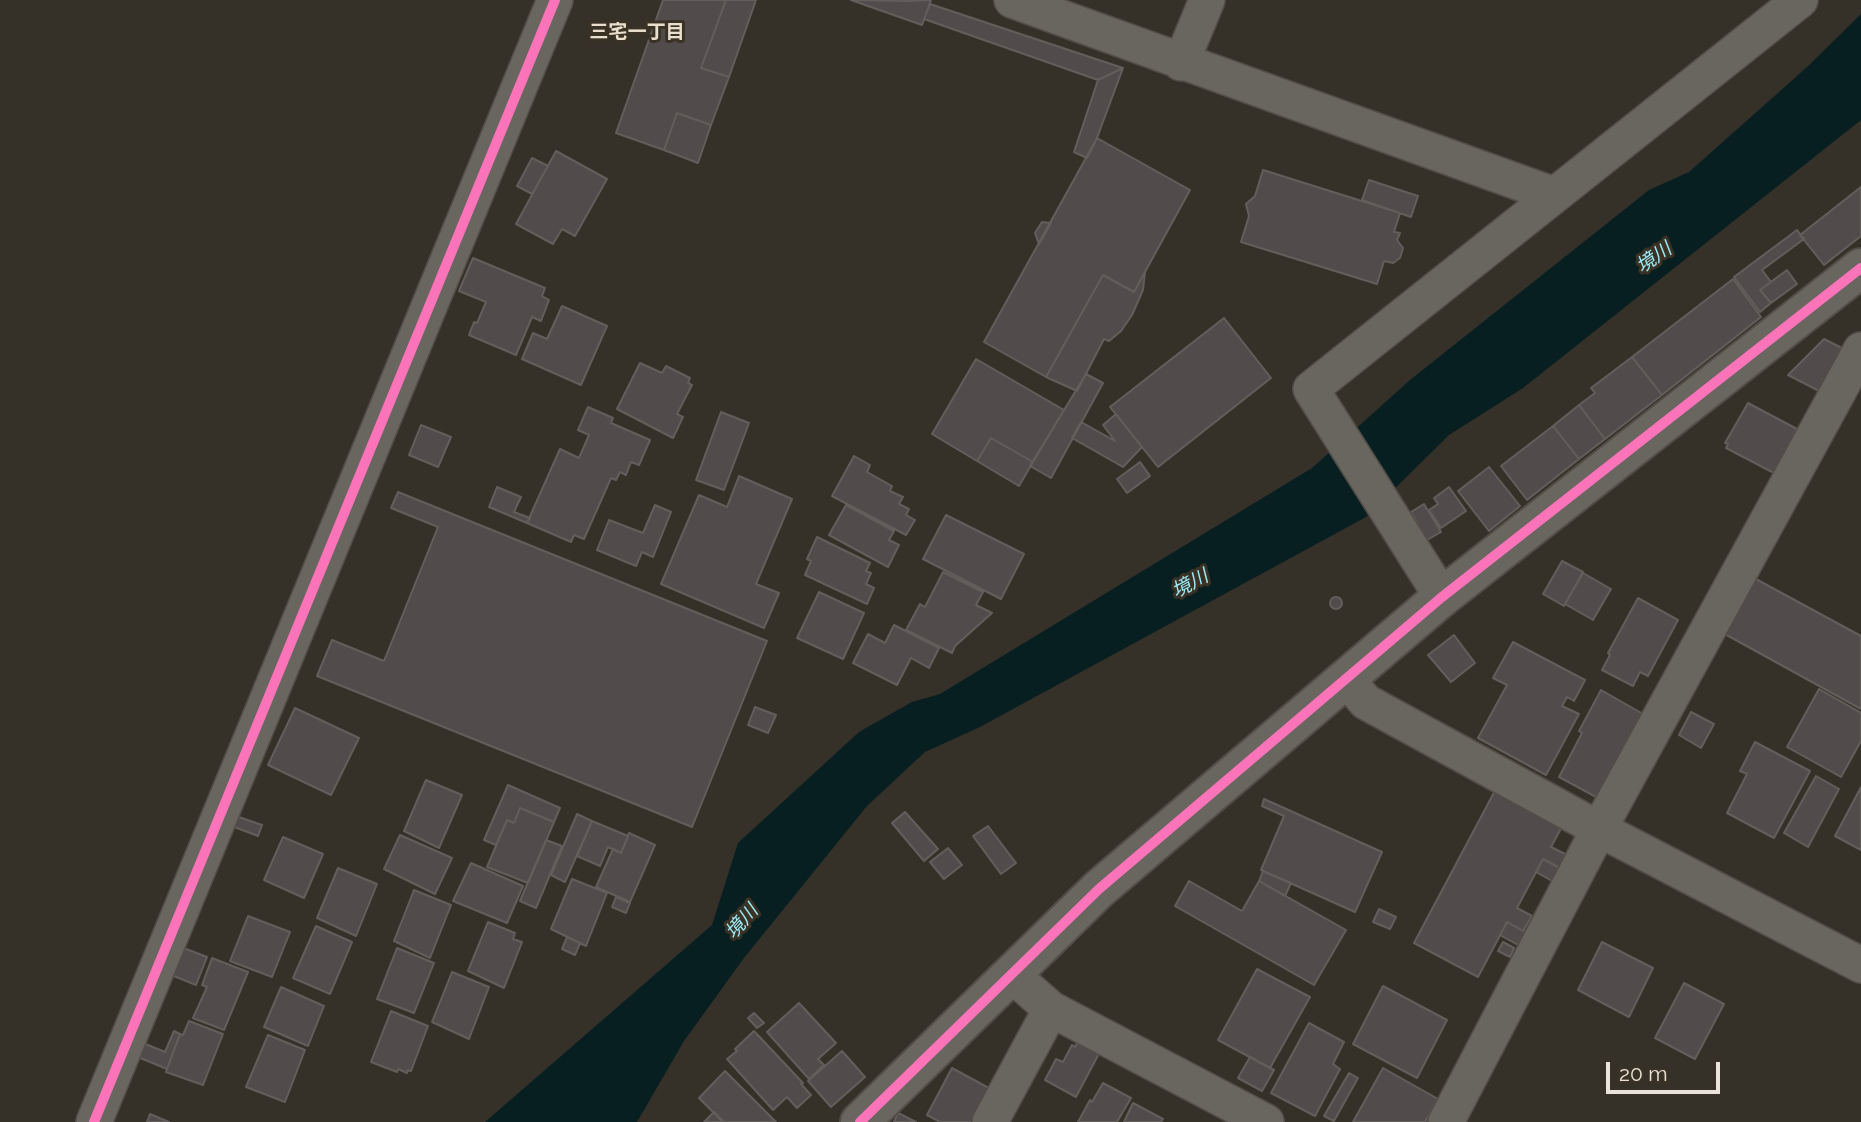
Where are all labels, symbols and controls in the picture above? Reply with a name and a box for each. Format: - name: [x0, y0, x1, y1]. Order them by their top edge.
- district label: 三宅一丁目: [590, 21, 684, 43]
- water label: 境川: [1632, 238, 1676, 278]
- water label: 境川: [1168, 565, 1212, 603]
- water label: 境川: [721, 900, 763, 944]
- scale bar: [1609, 1048, 1723, 1092]
- text: 20 m: [1619, 1061, 1667, 1086]

